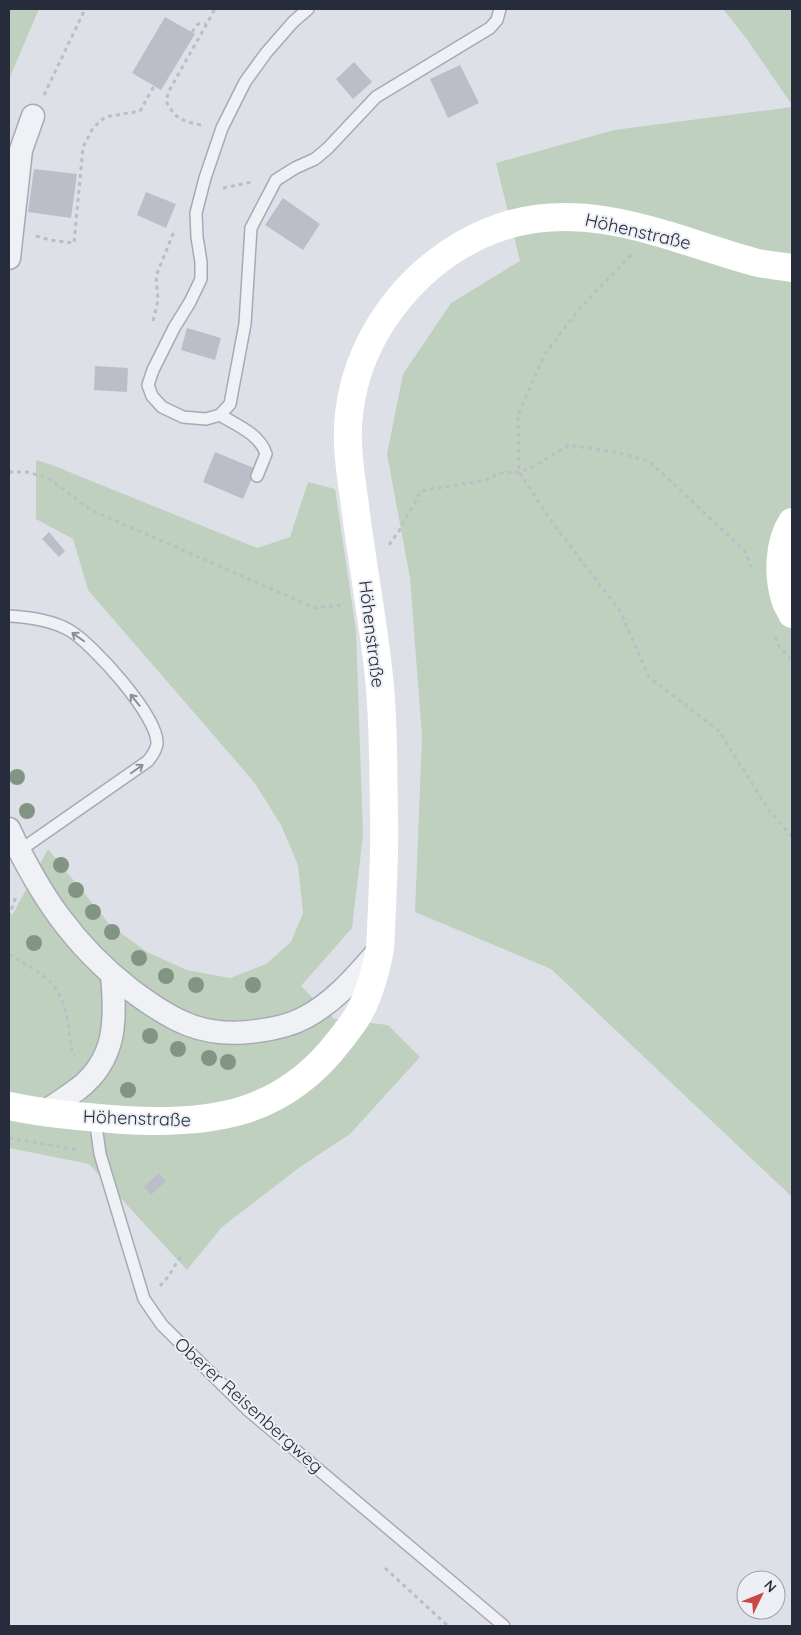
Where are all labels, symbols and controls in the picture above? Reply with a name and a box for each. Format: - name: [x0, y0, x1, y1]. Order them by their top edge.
- street label: Höhenstraße: [583, 208, 693, 254]
- street label: Höhenstraße: [354, 579, 390, 689]
- one-way arrow: [71, 632, 85, 642]
- one-way arrow: [130, 694, 141, 707]
- one-way arrow: [130, 764, 144, 774]
- street label: Höhenstraße: [83, 1105, 191, 1131]
- street label: Oberer Reisenbergweg: [170, 1332, 328, 1478]
- north arrow: [736, 1570, 786, 1620]
- text: N: [760, 1576, 781, 1596]

